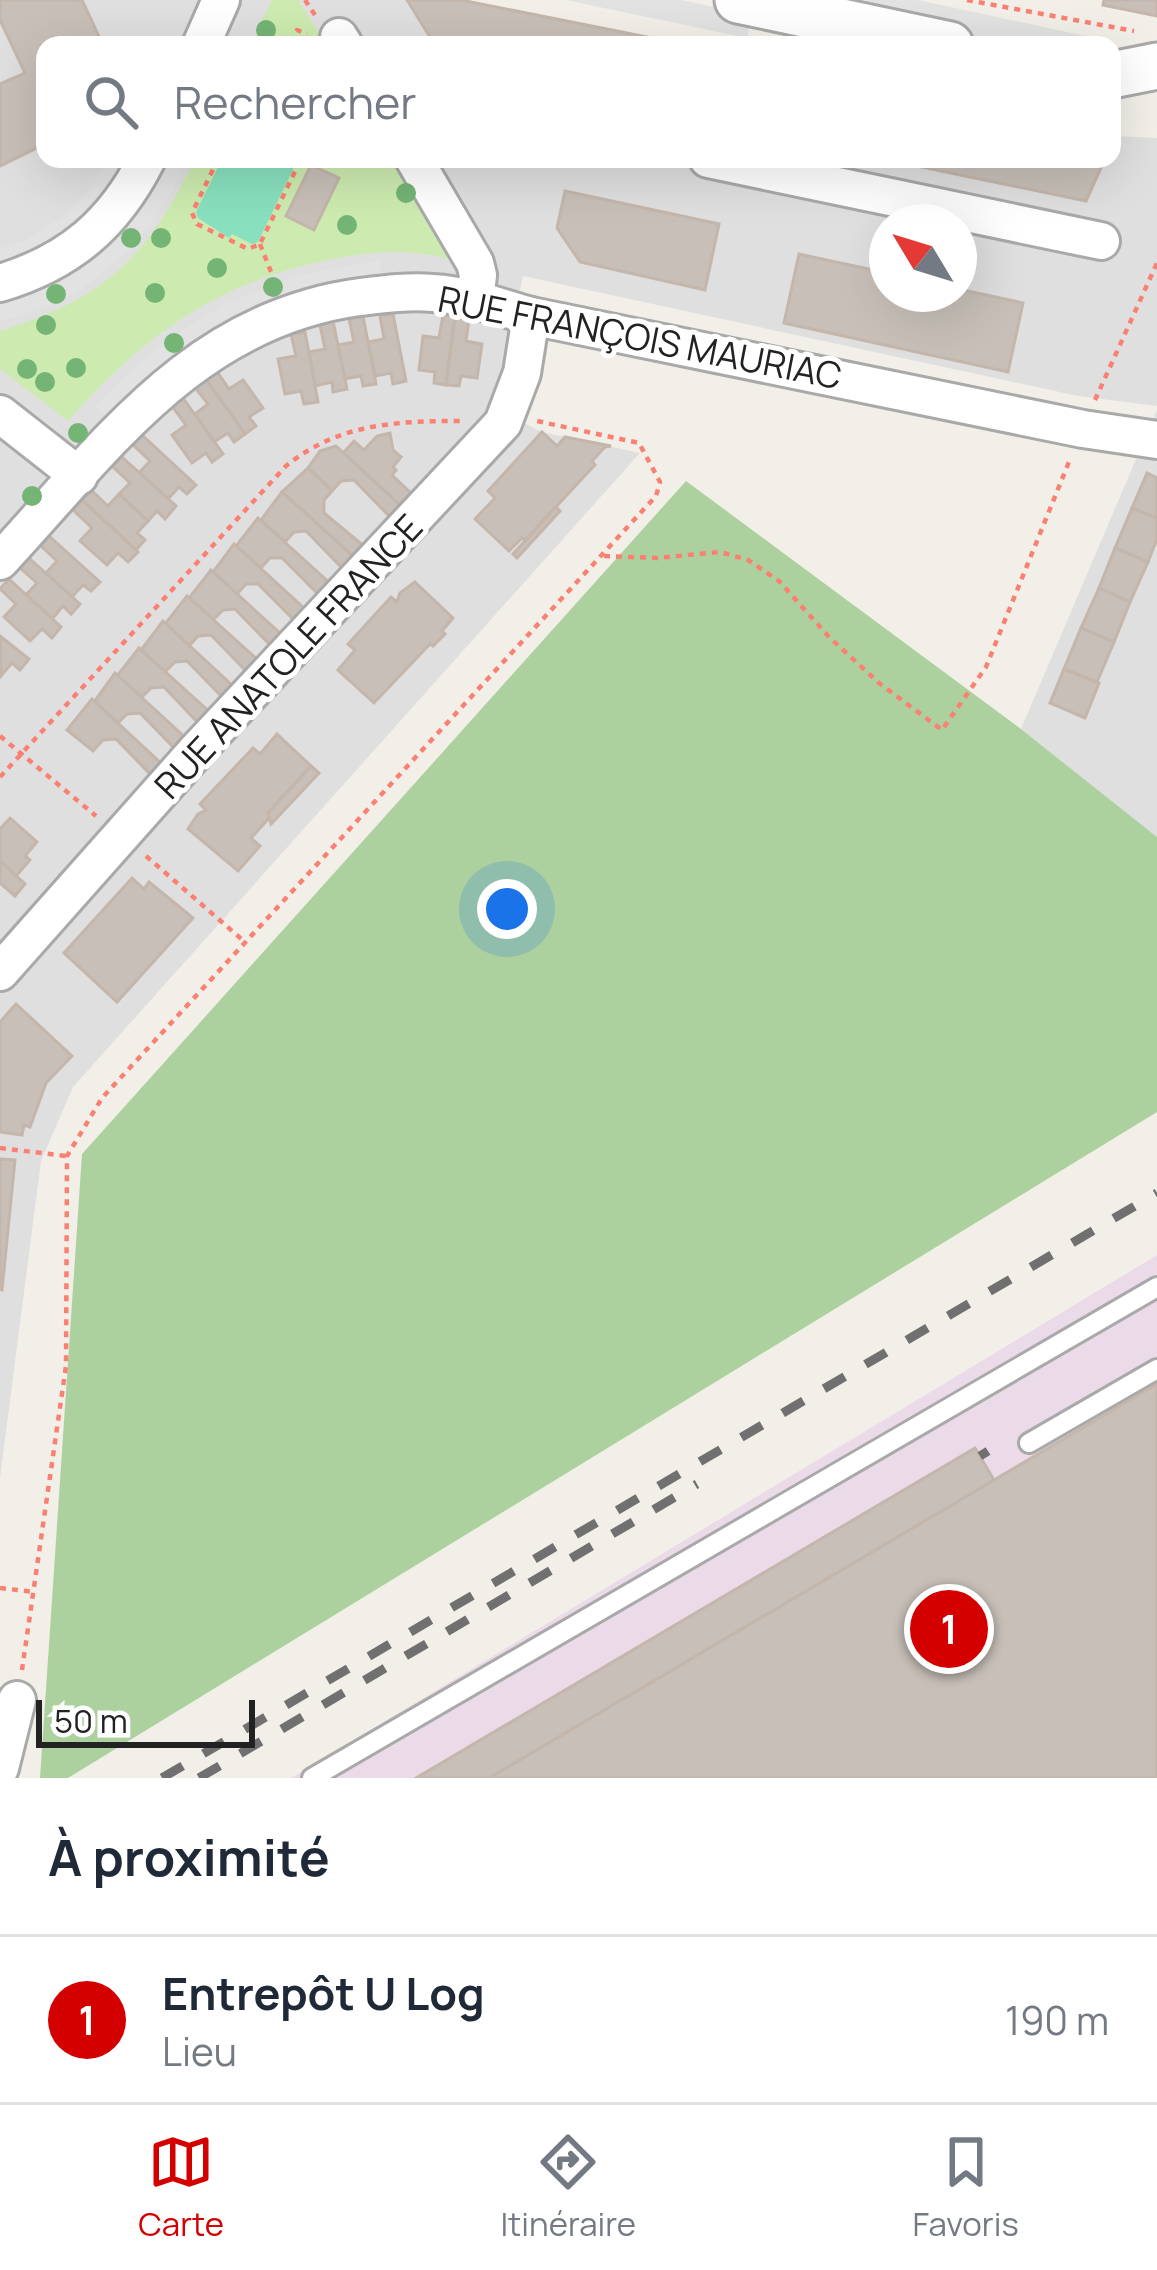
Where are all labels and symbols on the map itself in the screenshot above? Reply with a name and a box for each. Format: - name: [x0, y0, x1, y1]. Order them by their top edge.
- north arrow: [869, 204, 977, 312]
- street label: RUE FRANÇOIS MAURIAC: [434, 274, 846, 400]
- street label: RUE ANATOLE FRANCE: [143, 503, 433, 809]
- your location: [477, 879, 537, 939]
- pin: 1: [910, 1584, 988, 1674]
- scale bar: [36, 1694, 255, 1747]

